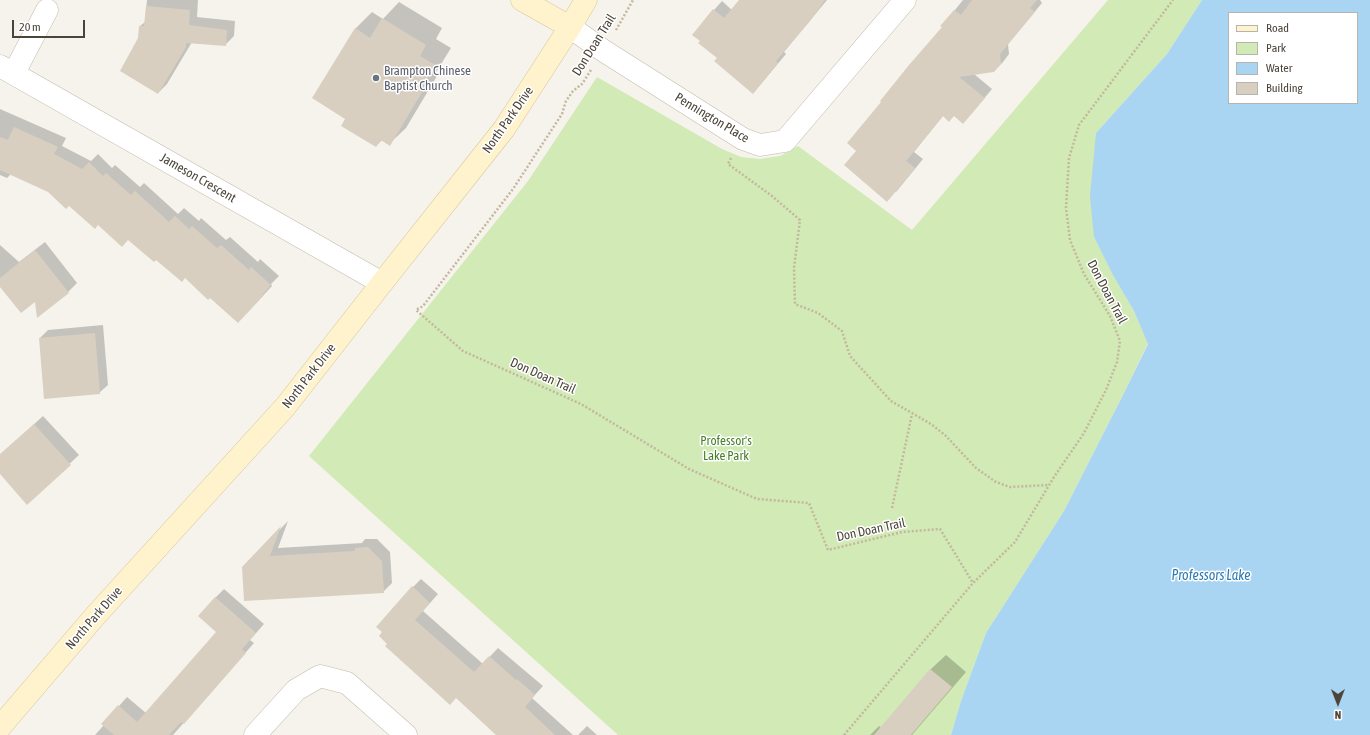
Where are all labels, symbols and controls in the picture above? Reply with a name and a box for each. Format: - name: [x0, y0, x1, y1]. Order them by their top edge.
- street label: Don Doan Trail: [569, 11, 619, 79]
- scale bar: [14, 12, 87, 38]
- legend: [1228, 12, 1358, 104]
- text: 20 m: [19, 20, 41, 34]
- text: Road: [1266, 21, 1289, 35]
- text: Park: [1266, 41, 1286, 55]
- text: Water: [1266, 61, 1292, 75]
- place label: Brampton Chinese Baptist Church: [384, 63, 471, 94]
- marker: Brampton Chinese Baptist Church: [371, 73, 381, 83]
- text: Building: [1266, 81, 1303, 95]
- street label: North Park Drive: [479, 84, 537, 156]
- street label: Pennington Place: [672, 90, 752, 146]
- street label: Jameson Crescent: [157, 150, 239, 206]
- street label: Don Doan Trail: [1084, 257, 1130, 327]
- street label: North Park Drive: [279, 340, 339, 412]
- street label: Don Doan Trail: [508, 355, 578, 397]
- park label: Professor's Lake Park: [700, 433, 752, 464]
- street label: Don Doan Trail: [835, 515, 907, 545]
- water label: Professors Lake: [1172, 568, 1250, 584]
- street label: North Park Drive: [63, 583, 125, 653]
- north arrow: [1318, 683, 1358, 723]
- text: N: [1335, 709, 1341, 721]

